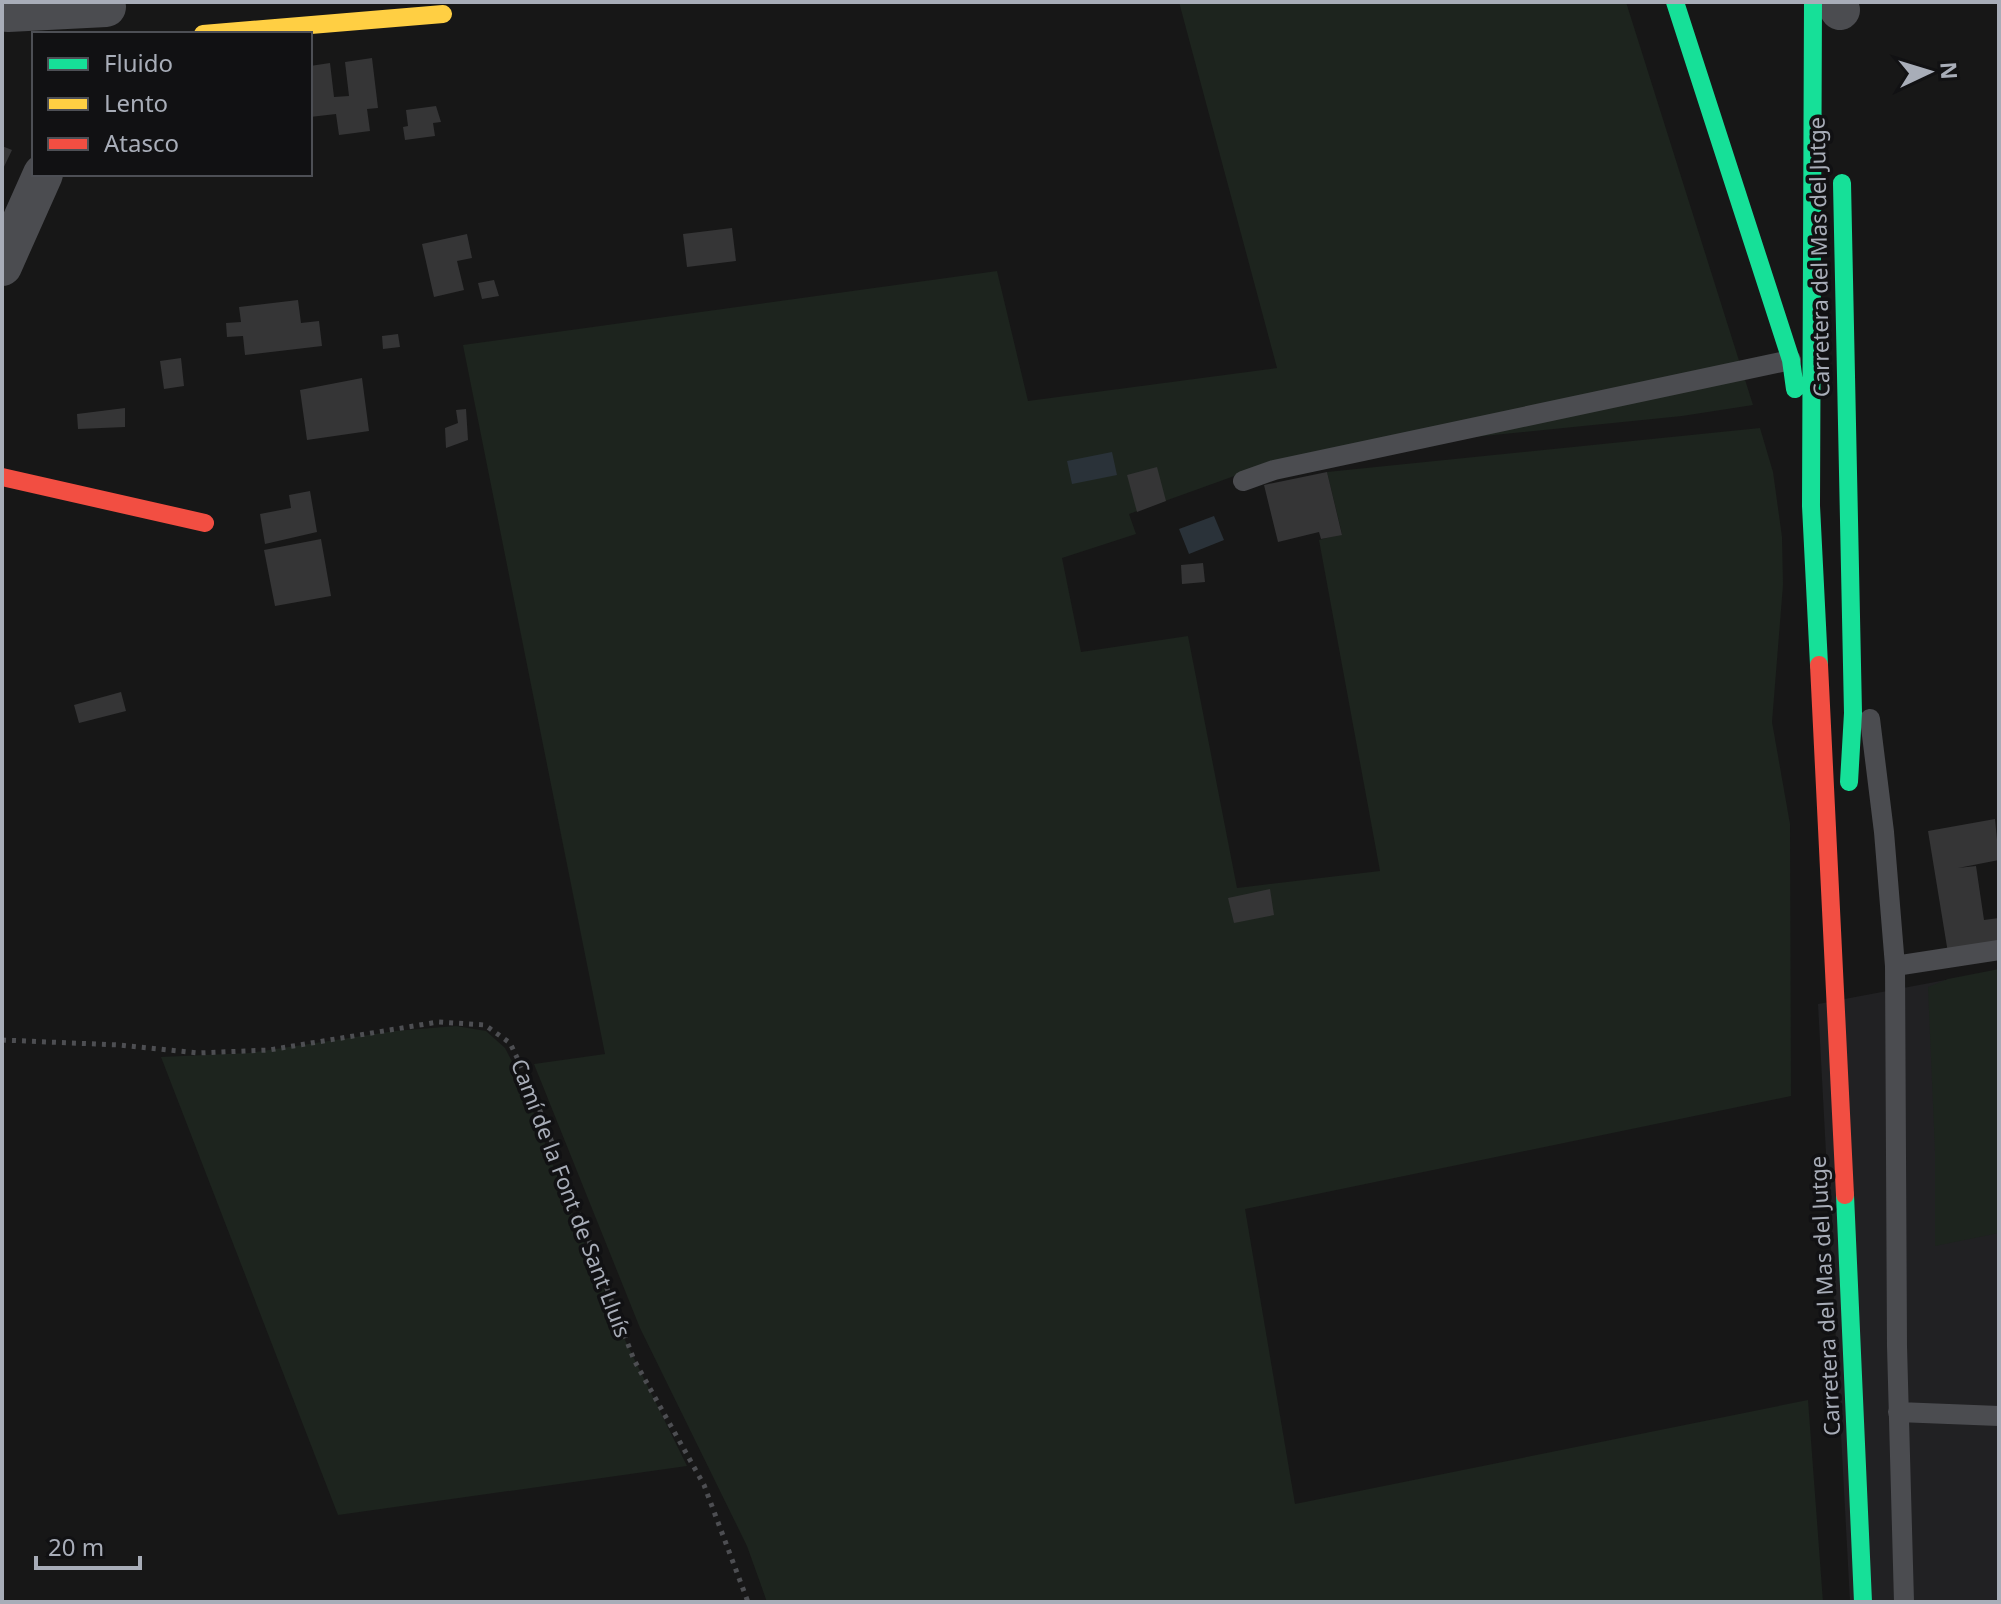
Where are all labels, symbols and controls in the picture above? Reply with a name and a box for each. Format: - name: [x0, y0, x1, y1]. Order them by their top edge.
- legend: [32, 32, 312, 176]
- north arrow: [1889, 32, 1969, 112]
- text: Fluido: [104, 46, 173, 79]
- text: N: [1934, 61, 1966, 81]
- text: Lento: [104, 86, 168, 119]
- street label: Carretera del Mas del Jutge: [1801, 117, 1835, 397]
- text: Atasco: [104, 126, 179, 159]
- street label: Camí de la Font de Sant Lluís: [505, 1054, 639, 1341]
- street label: Carretera del Mas del Jutge: [1802, 1155, 1846, 1437]
- scale bar: [36, 1520, 140, 1570]
- text: 20 m: [48, 1530, 104, 1563]

